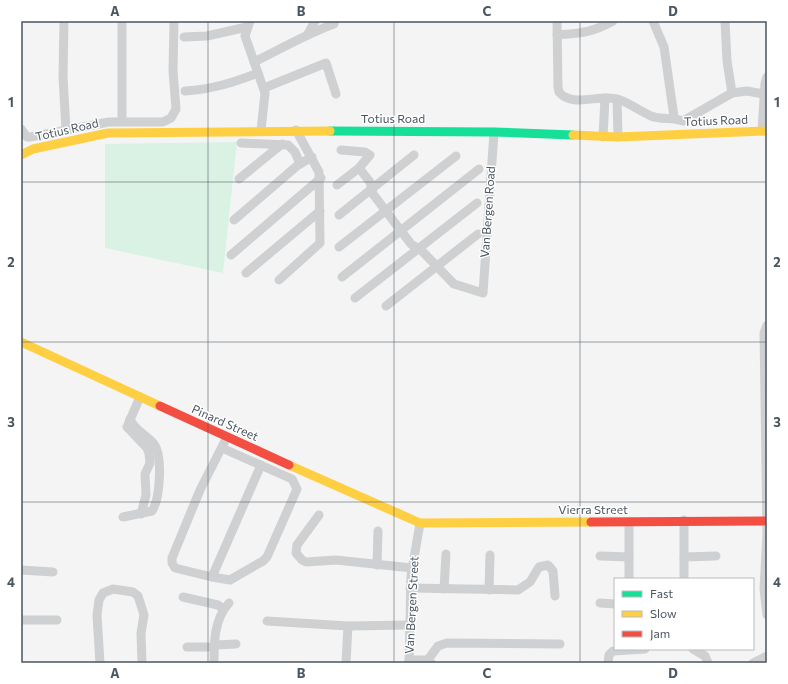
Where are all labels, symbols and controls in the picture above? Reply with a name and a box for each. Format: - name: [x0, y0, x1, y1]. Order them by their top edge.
- text: A: [110, 3, 120, 19]
- text: B: [297, 3, 306, 19]
- text: C: [483, 3, 492, 19]
- text: D: [668, 3, 678, 19]
- text: 1: [8, 94, 14, 110]
- text: 1: [774, 94, 780, 110]
- street label: Totius Road: [361, 111, 425, 125]
- street label: Totius Road: [684, 112, 748, 128]
- street label: Totius Road: [34, 115, 100, 143]
- street label: Van Bergen Road: [477, 166, 497, 258]
- text: 2: [7, 254, 15, 270]
- text: 2: [773, 254, 781, 270]
- street label: Pinard Street: [190, 401, 261, 443]
- text: 3: [7, 414, 15, 430]
- text: 3: [773, 414, 781, 430]
- street label: Vierra Street: [558, 502, 628, 516]
- street label: Van Bergen Street: [401, 556, 421, 654]
- text: 4: [7, 574, 15, 590]
- text: 4: [773, 574, 781, 590]
- legend: [614, 578, 754, 650]
- text: Fast: [650, 586, 673, 600]
- text: Slow: [650, 606, 677, 620]
- text: Jam: [650, 626, 670, 641]
- text: A: [110, 665, 120, 681]
- text: B: [297, 665, 306, 681]
- text: C: [483, 665, 492, 681]
- text: D: [668, 665, 678, 681]

